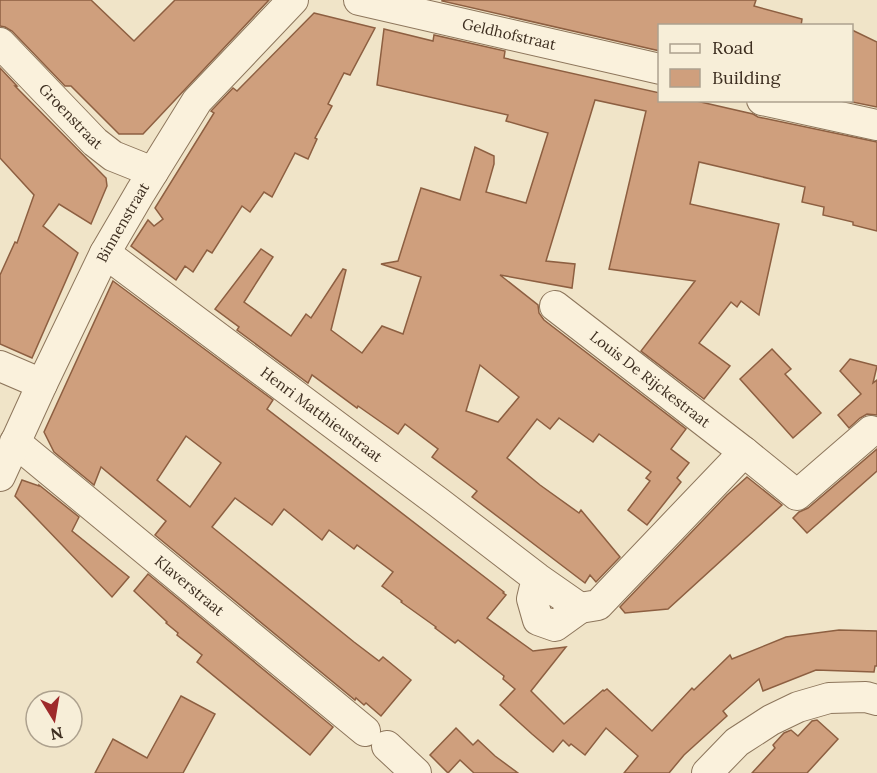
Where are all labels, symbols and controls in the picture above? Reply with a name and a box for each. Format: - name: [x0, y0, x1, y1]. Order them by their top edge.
- street label: Geldhofstraat: [460, 14, 558, 54]
- legend: [658, 24, 853, 102]
- text: Road: [712, 36, 754, 59]
- text: Building: [712, 66, 782, 89]
- street label: Groenstraat: [35, 79, 107, 153]
- street label: Binnenstraat: [92, 178, 153, 265]
- street label: Louis De Rijckestraat: [586, 327, 714, 431]
- street label: Henri Matthieustraat: [257, 363, 386, 466]
- street label: Klaverstraat: [151, 551, 228, 620]
- north arrow: [24, 689, 84, 749]
- text: N: [49, 723, 65, 745]

